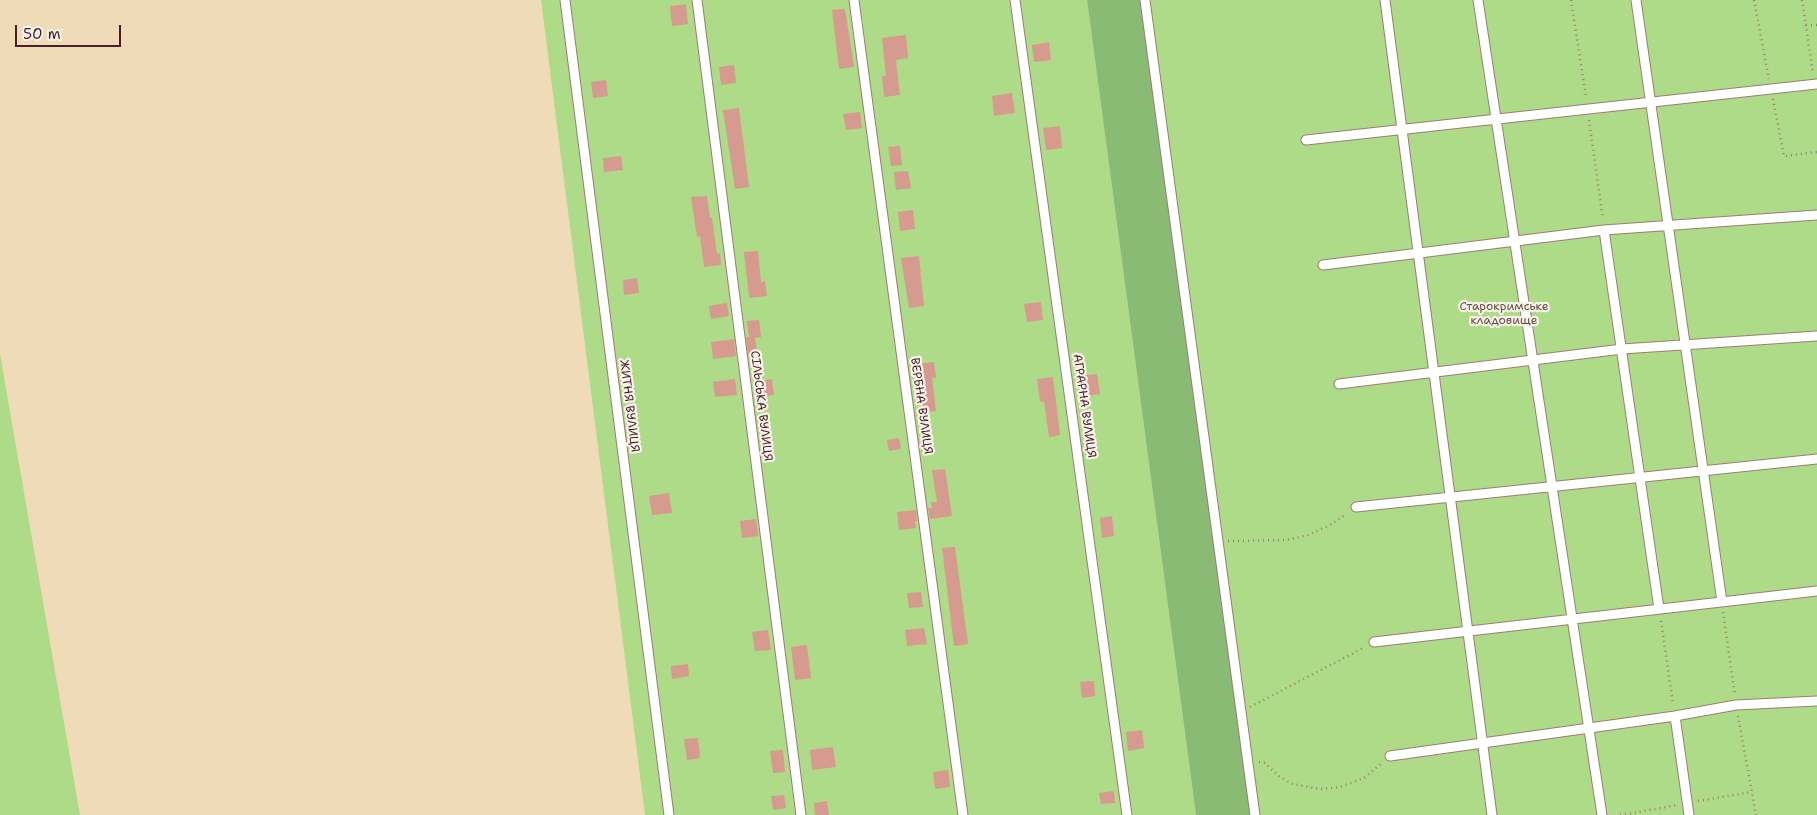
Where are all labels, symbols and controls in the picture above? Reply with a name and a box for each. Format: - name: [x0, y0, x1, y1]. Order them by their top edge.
- scale bar: [18, 15, 124, 47]
- text: 50 m: [23, 24, 61, 44]
- park label: Старокримське кладовище: [1460, 300, 1548, 328]
- street label: СІЛЬСЬКА ВУЛИЦЯ: [747, 350, 775, 462]
- street label: АГРАРНА ВУЛИЦЯ: [1070, 353, 1098, 459]
- street label: ВЕРБНА ВУЛИЦЯ: [907, 357, 935, 455]
- street label: ЖИТНЯ ВУЛИЦЯ: [616, 359, 642, 453]

